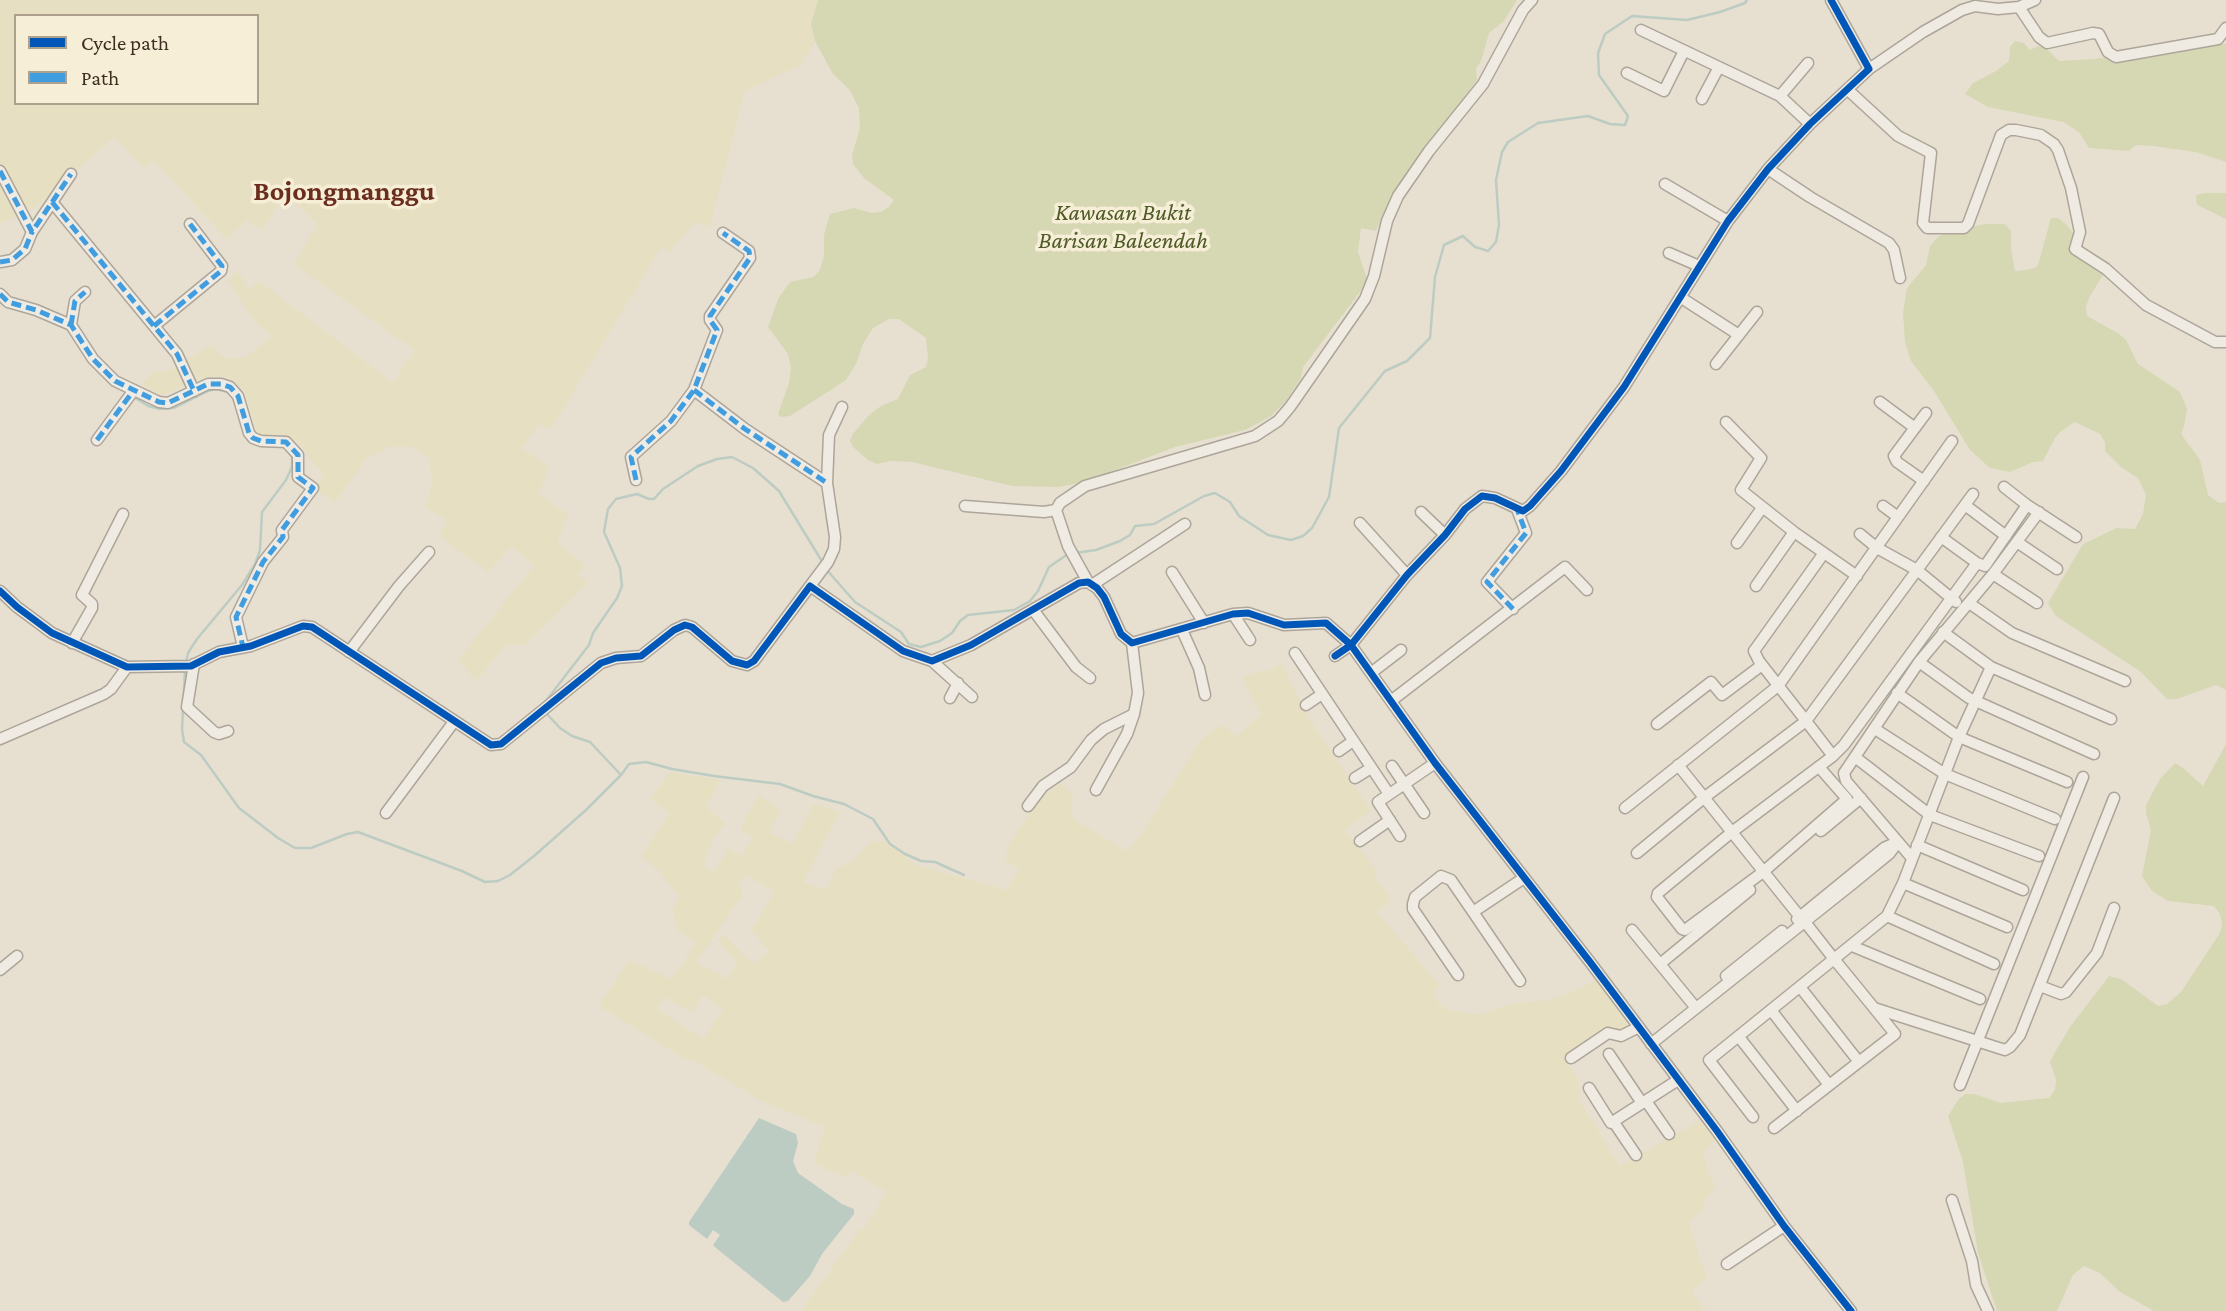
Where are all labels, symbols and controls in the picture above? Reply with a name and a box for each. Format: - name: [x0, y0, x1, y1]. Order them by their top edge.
- legend: [14, 14, 259, 105]
- text: Cycle path: [81, 31, 169, 55]
- text: Path: [81, 66, 119, 90]
- district label: Bojongmanggu: [253, 174, 435, 208]
- park label: Kawasan Bukit Barisan Baleendah: [1038, 199, 1208, 255]

